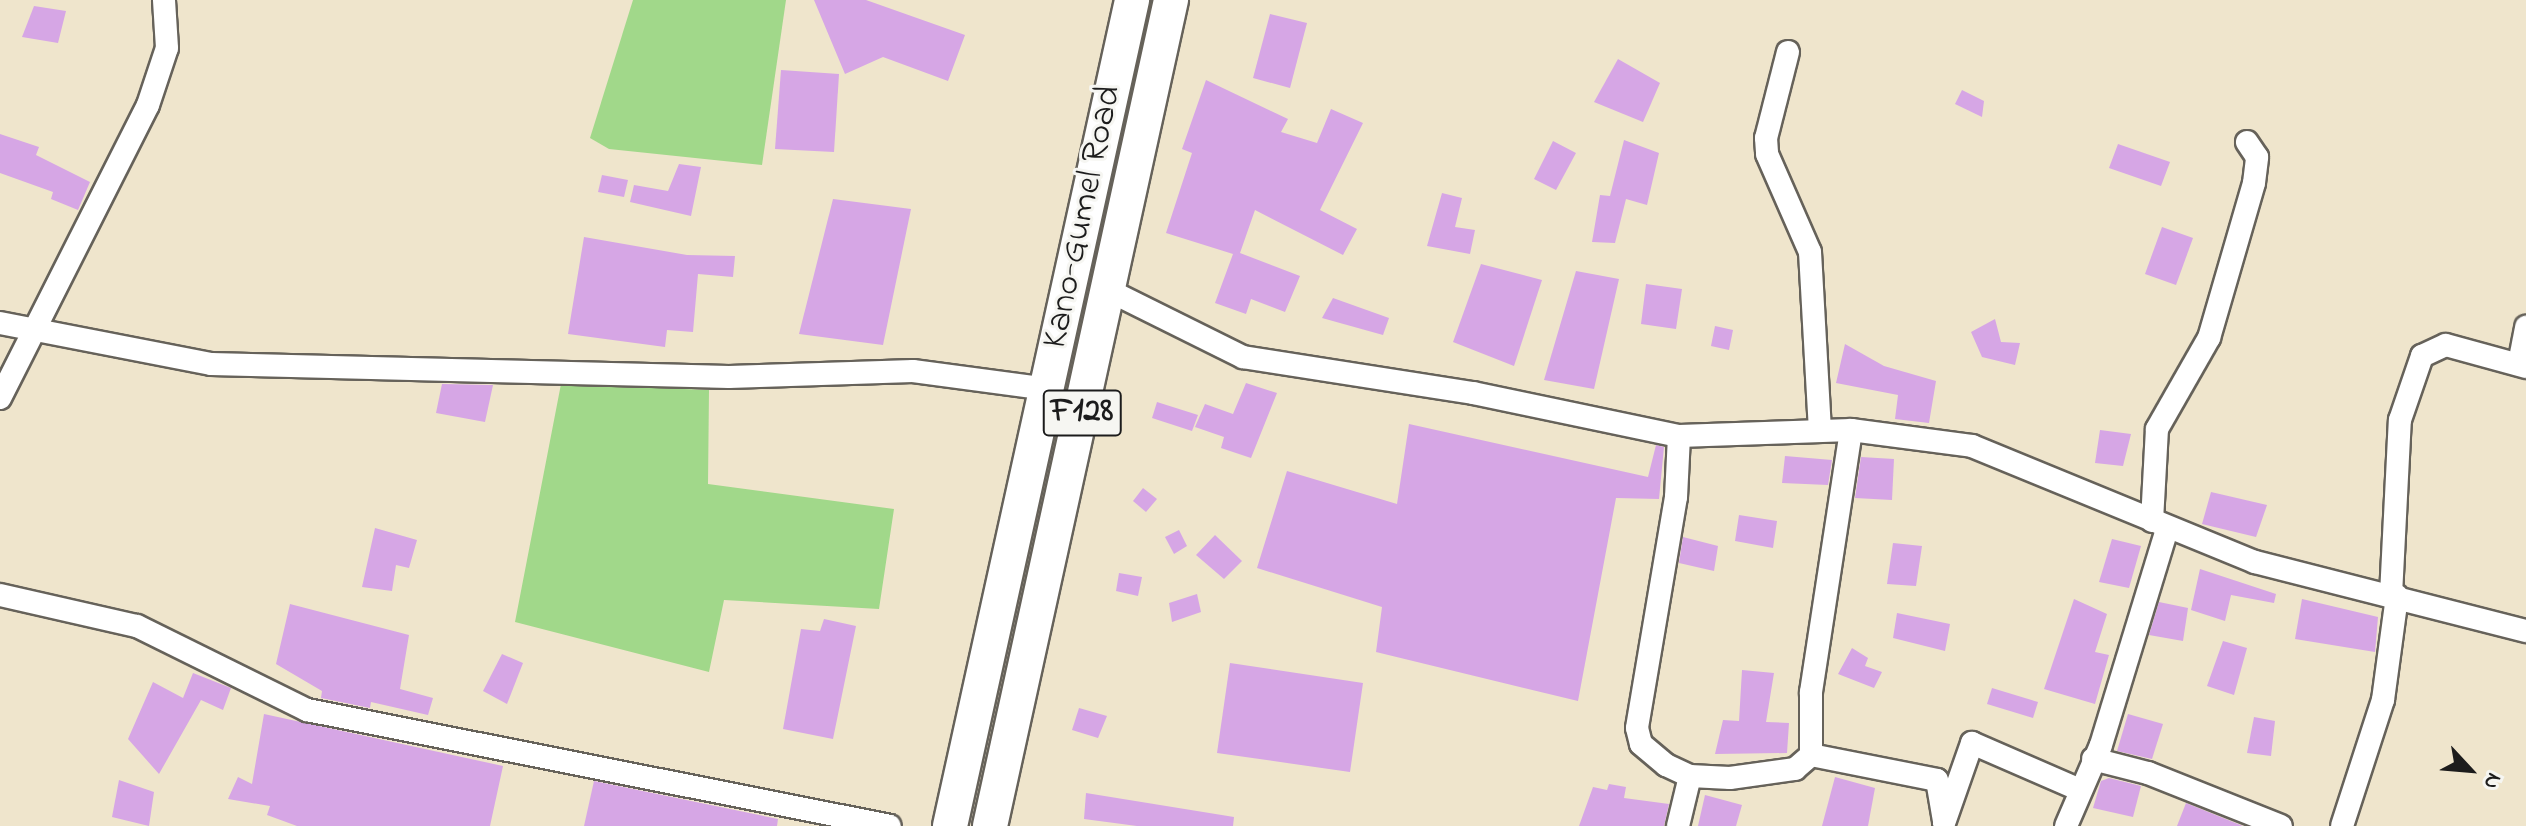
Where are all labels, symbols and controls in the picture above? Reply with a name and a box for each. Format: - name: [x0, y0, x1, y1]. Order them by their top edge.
- street label: Kano-Gumel Road: [1034, 82, 1132, 352]
- road number: F128: [1042, 383, 1122, 443]
- north arrow: [2430, 730, 2510, 810]
- text: N: [2474, 767, 2509, 794]

